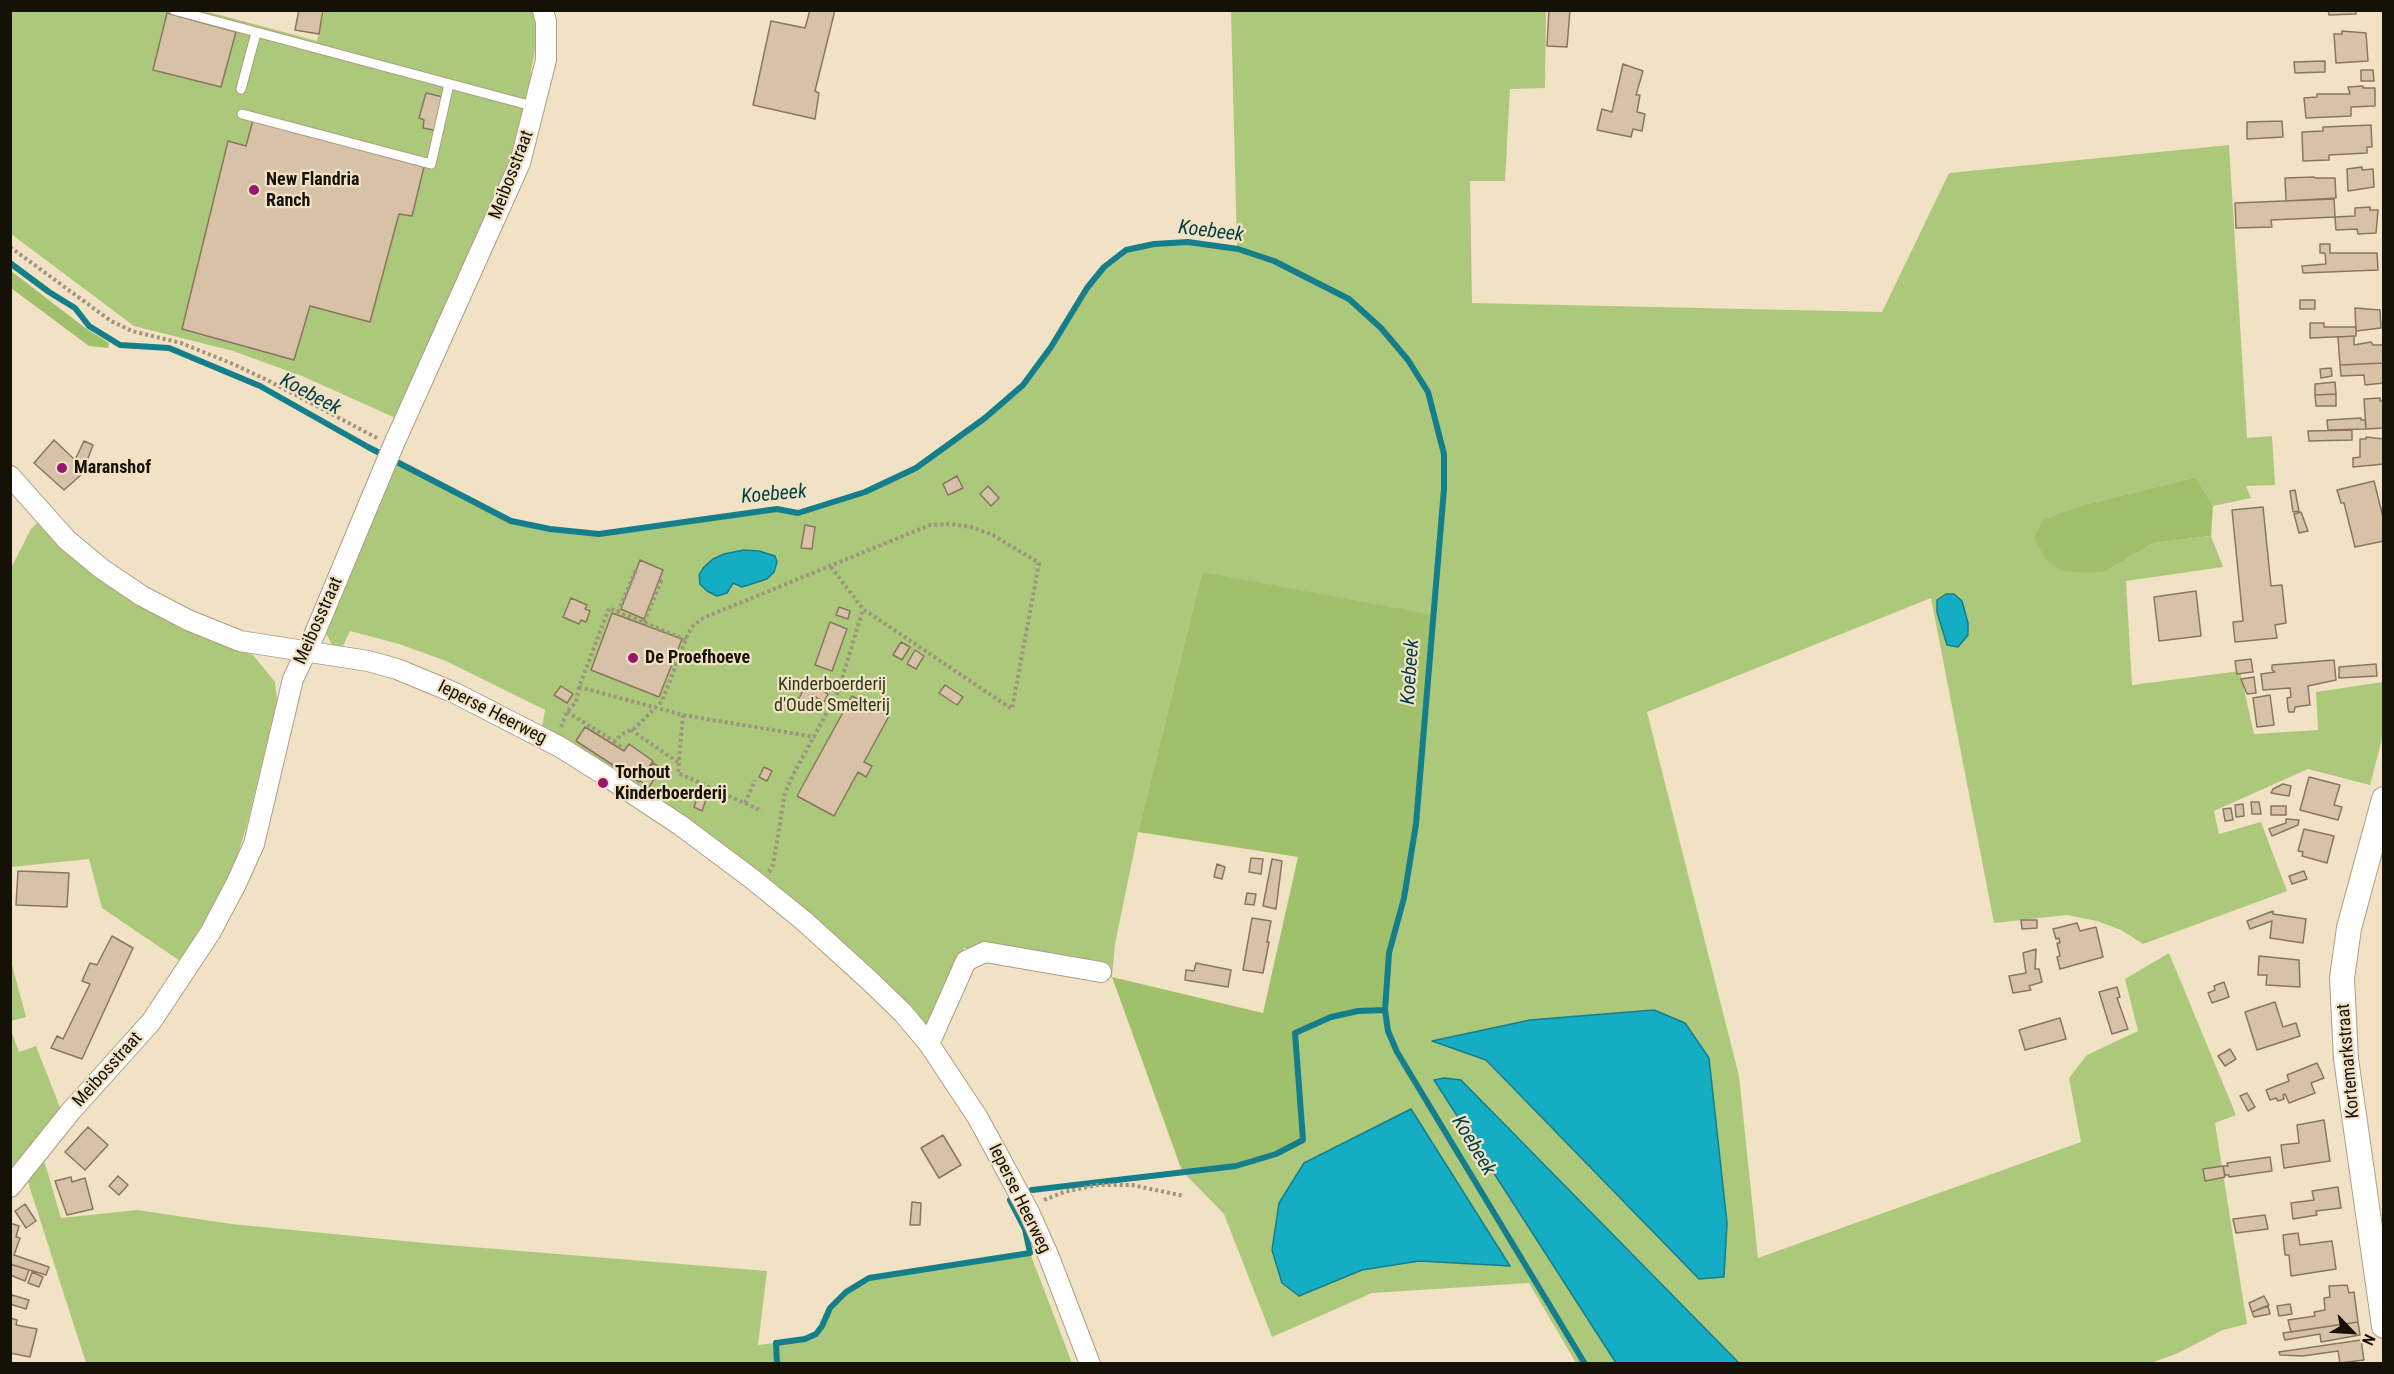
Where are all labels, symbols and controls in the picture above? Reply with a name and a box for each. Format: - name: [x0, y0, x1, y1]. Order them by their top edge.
- street label: Meibosstraat: [485, 127, 539, 223]
- place label: New Flandria Ranch: [266, 169, 360, 212]
- marker: New Flandria Ranch: [247, 183, 261, 197]
- water label: Koebeek: [1177, 216, 1245, 248]
- water label: Koebeek: [275, 369, 345, 421]
- place label: Maranshof: [74, 457, 151, 479]
- marker: Maranshof: [55, 461, 69, 475]
- water label: Koebeek: [740, 480, 808, 510]
- street label: Meibosstraat: [290, 574, 348, 668]
- water label: Koebeek: [1397, 638, 1425, 706]
- place label: De Proefhoeve: [645, 647, 750, 669]
- marker: De Proefhoeve: [626, 651, 640, 665]
- park label: Kinderboerderij d'Oude Smelterij: [774, 674, 890, 716]
- street label: Ieperse Heerweg: [434, 676, 550, 750]
- place label: Torhout Kinderboerderij: [615, 762, 727, 804]
- marker: Torhout Kinderboerderij: [596, 776, 610, 790]
- street label: Kortemarkstraat: [2333, 1003, 2365, 1119]
- street label: Meibosstraat: [69, 1028, 147, 1112]
- water label: Koebeek: [1446, 1112, 1500, 1180]
- street label: Ieperse Heerweg: [983, 1141, 1055, 1257]
- north arrow: [2322, 1302, 2382, 1362]
- text: N: [2358, 1331, 2379, 1348]

